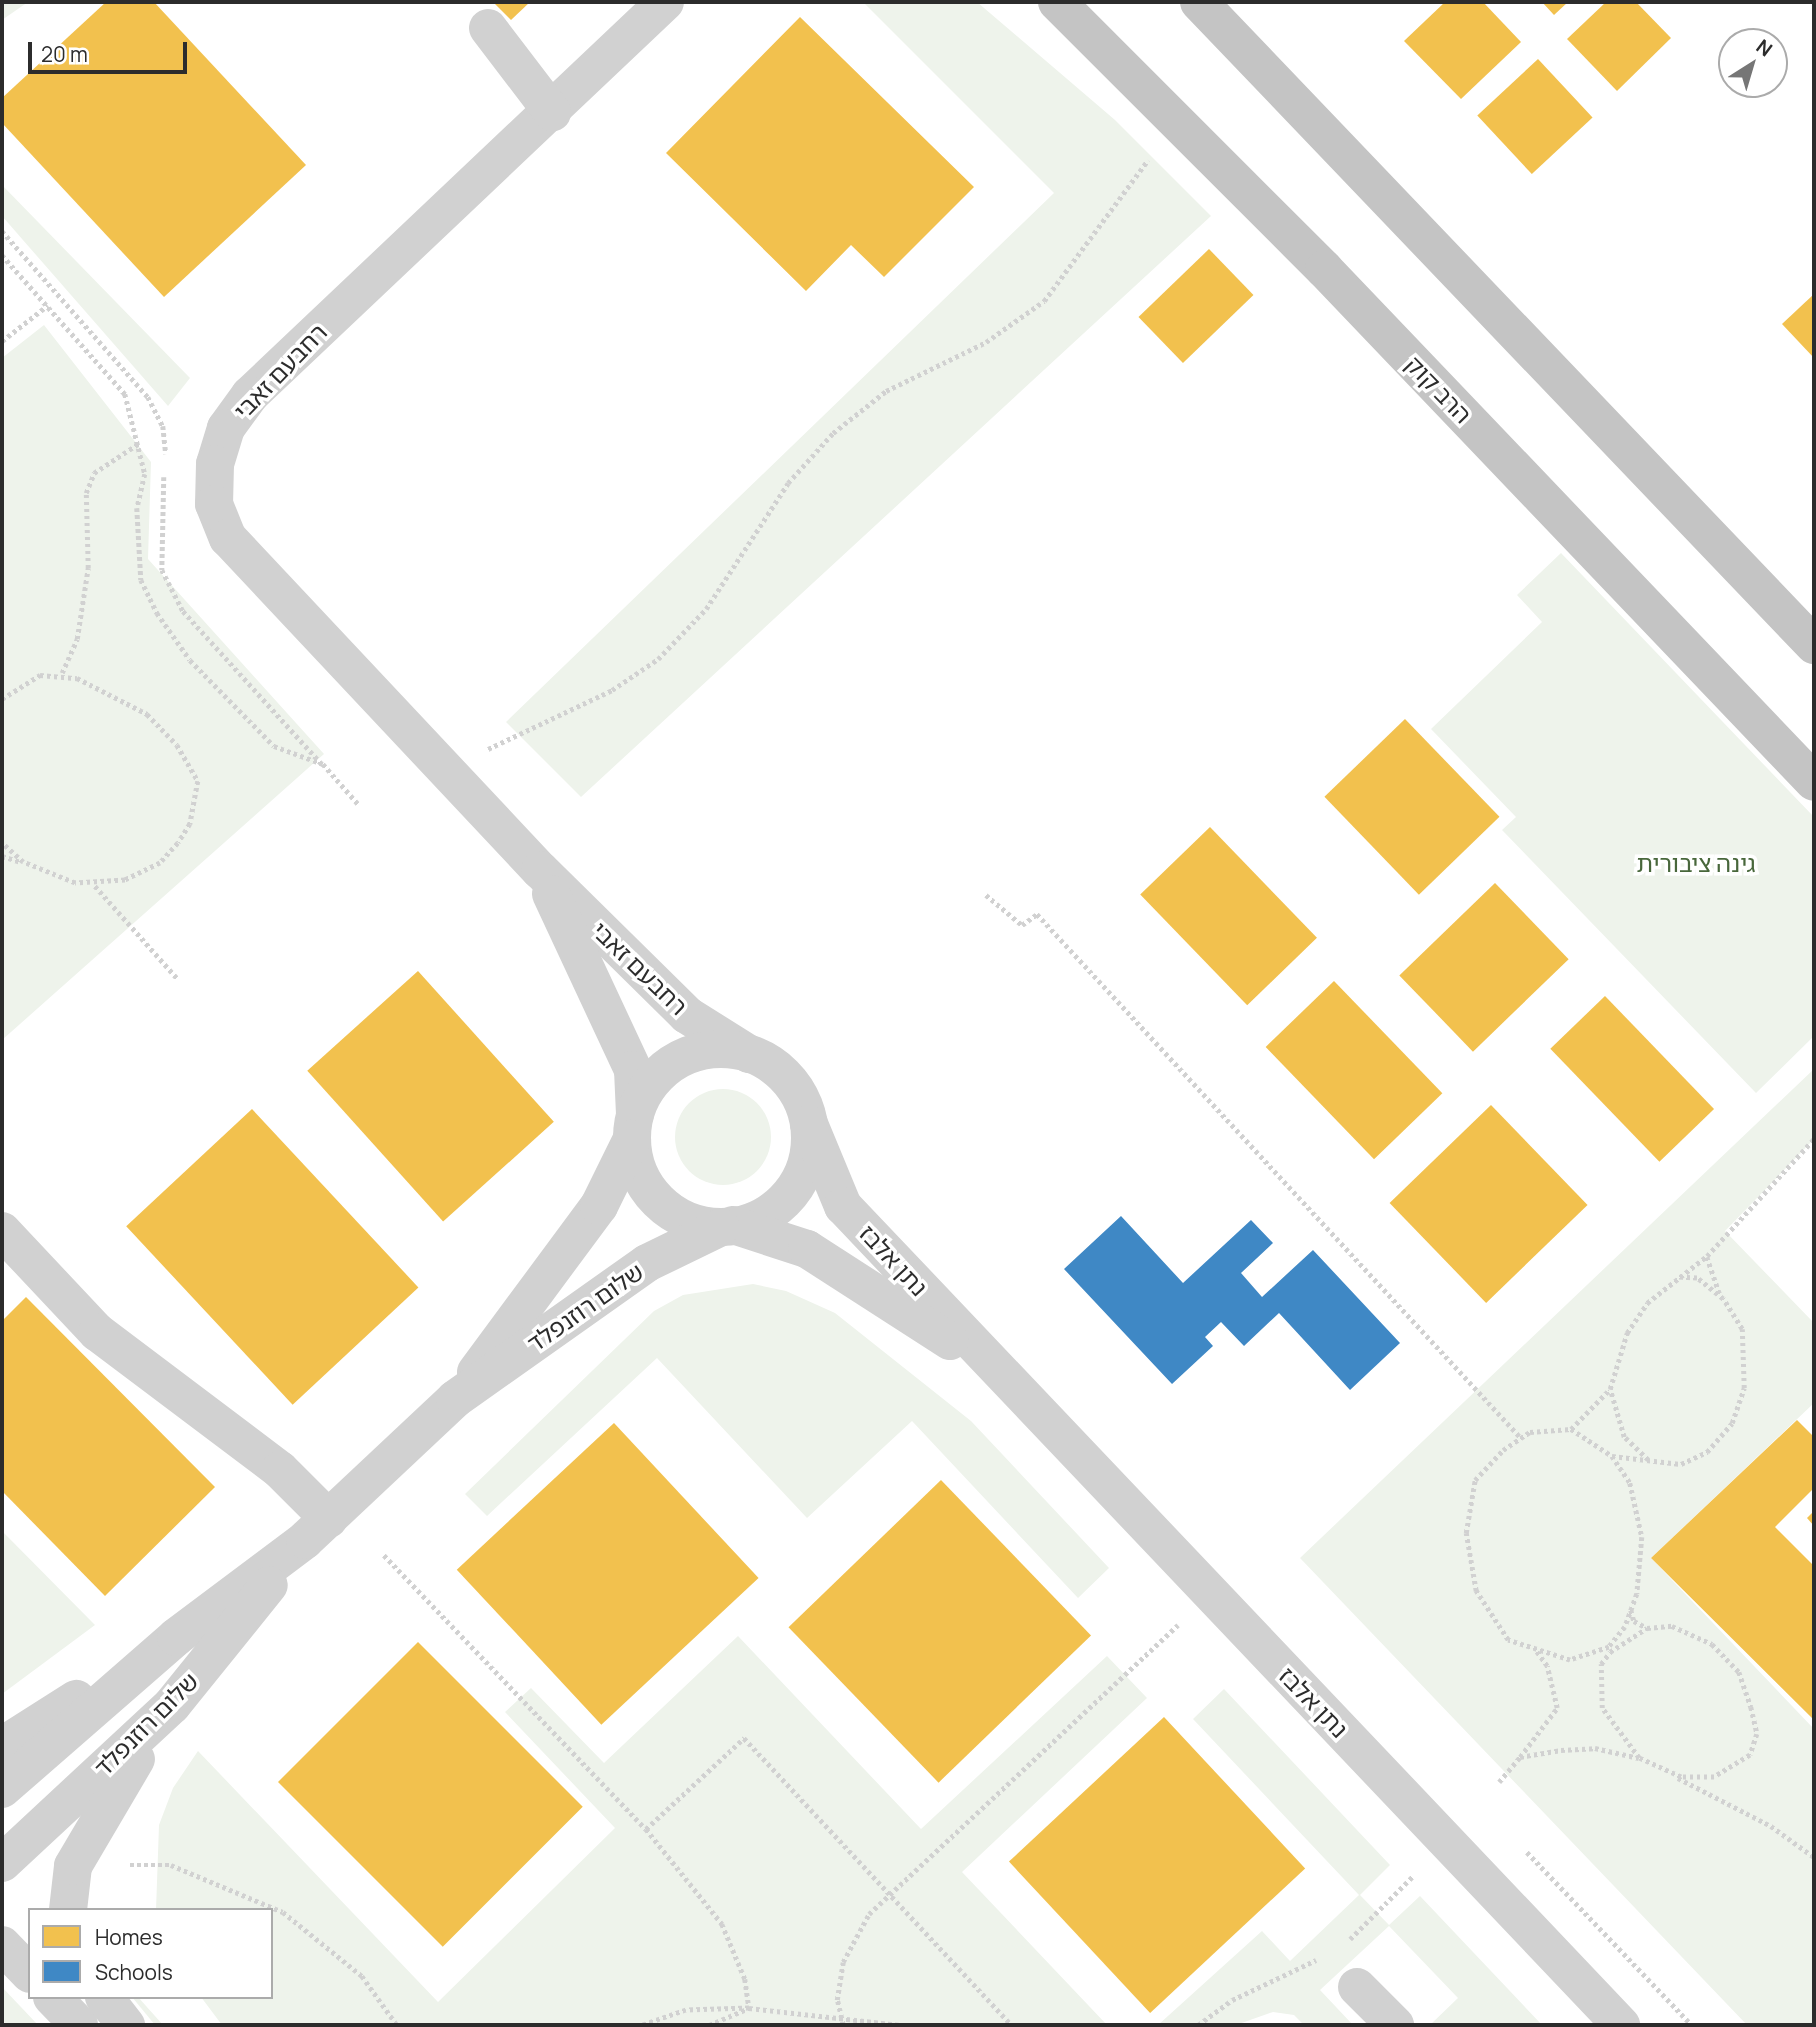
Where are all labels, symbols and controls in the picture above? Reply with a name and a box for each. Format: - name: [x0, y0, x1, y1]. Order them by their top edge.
- scale bar: [32, 28, 191, 72]
- north arrow: [1718, 28, 1788, 98]
- text: N: [1751, 33, 1778, 62]
- text: 20 m: [41, 40, 88, 68]
- street label: רחבעם זאבי: [227, 317, 333, 425]
- street label: הרב קוק: [1400, 349, 1478, 429]
- park label: גינה ציבורית: [1637, 849, 1755, 877]
- street label: רחבעם זאבי: [586, 915, 694, 1021]
- street label: נתן אלבז: [854, 1219, 934, 1301]
- street label: שלום רוזנפלד: [522, 1257, 648, 1357]
- street label: נתן אלבז: [1274, 1661, 1354, 1743]
- street label: שלום רוזנפלד: [88, 1666, 204, 1782]
- legend: [28, 1908, 273, 1999]
- text: Homes: [95, 1923, 163, 1951]
- text: Schools: [95, 1958, 173, 1986]

